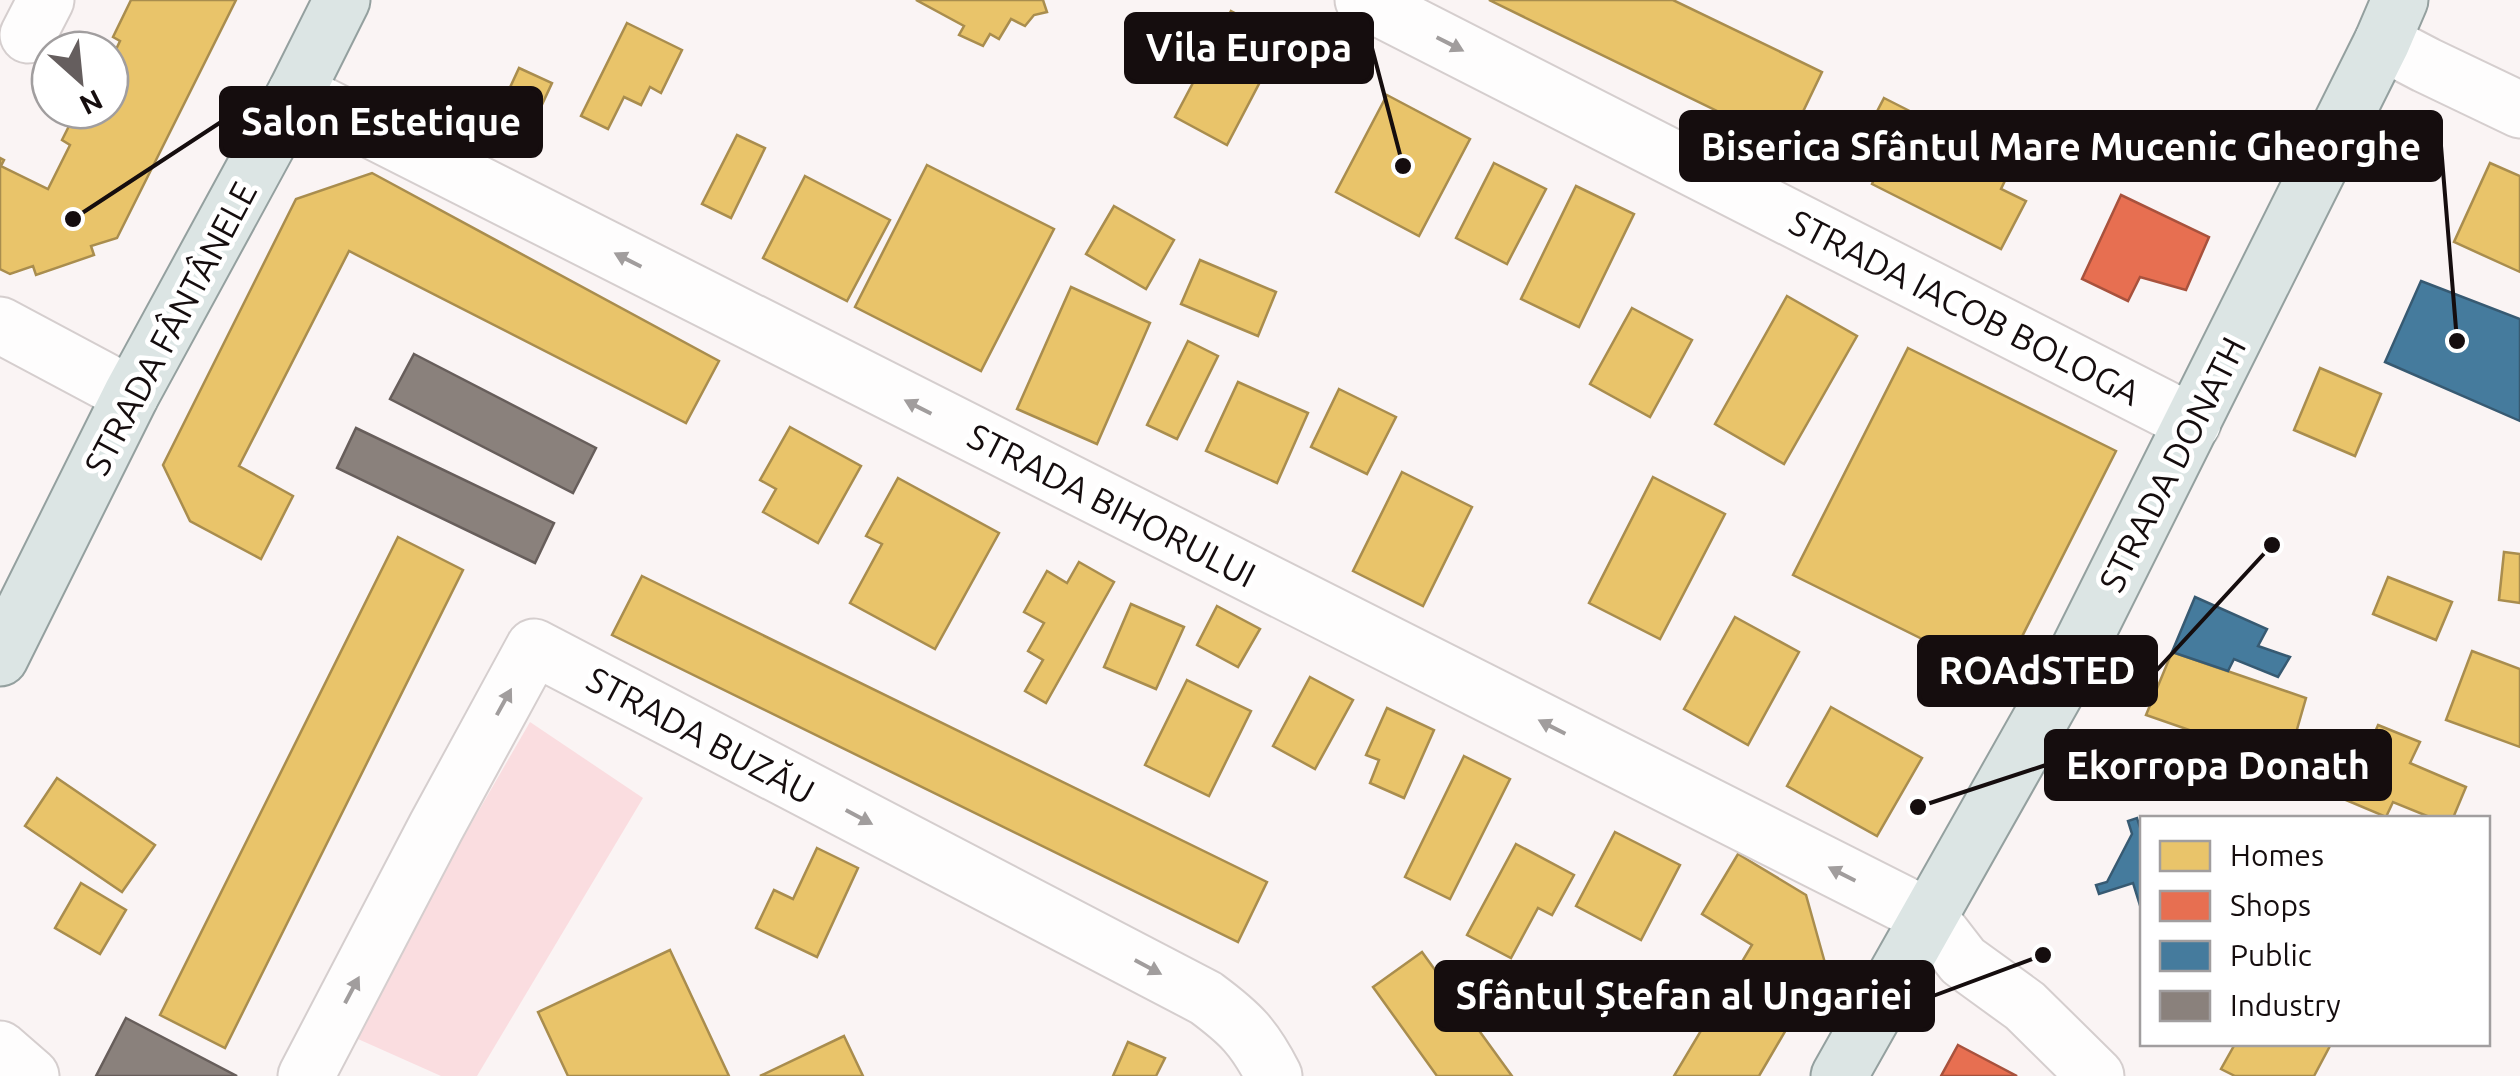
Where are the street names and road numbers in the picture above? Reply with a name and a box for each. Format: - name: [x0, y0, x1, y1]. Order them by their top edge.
- street label: STRADA FÂNTÂNELE: [75, 174, 264, 481]
- street label: STRADA IACOB BOLOGA: [1783, 201, 2147, 413]
- street label: STRADA DONATH: [2091, 330, 2253, 598]
- street label: STRADA BIHORULUI: [962, 415, 1262, 595]
- street label: STRADA BUZĂU: [581, 658, 821, 812]

